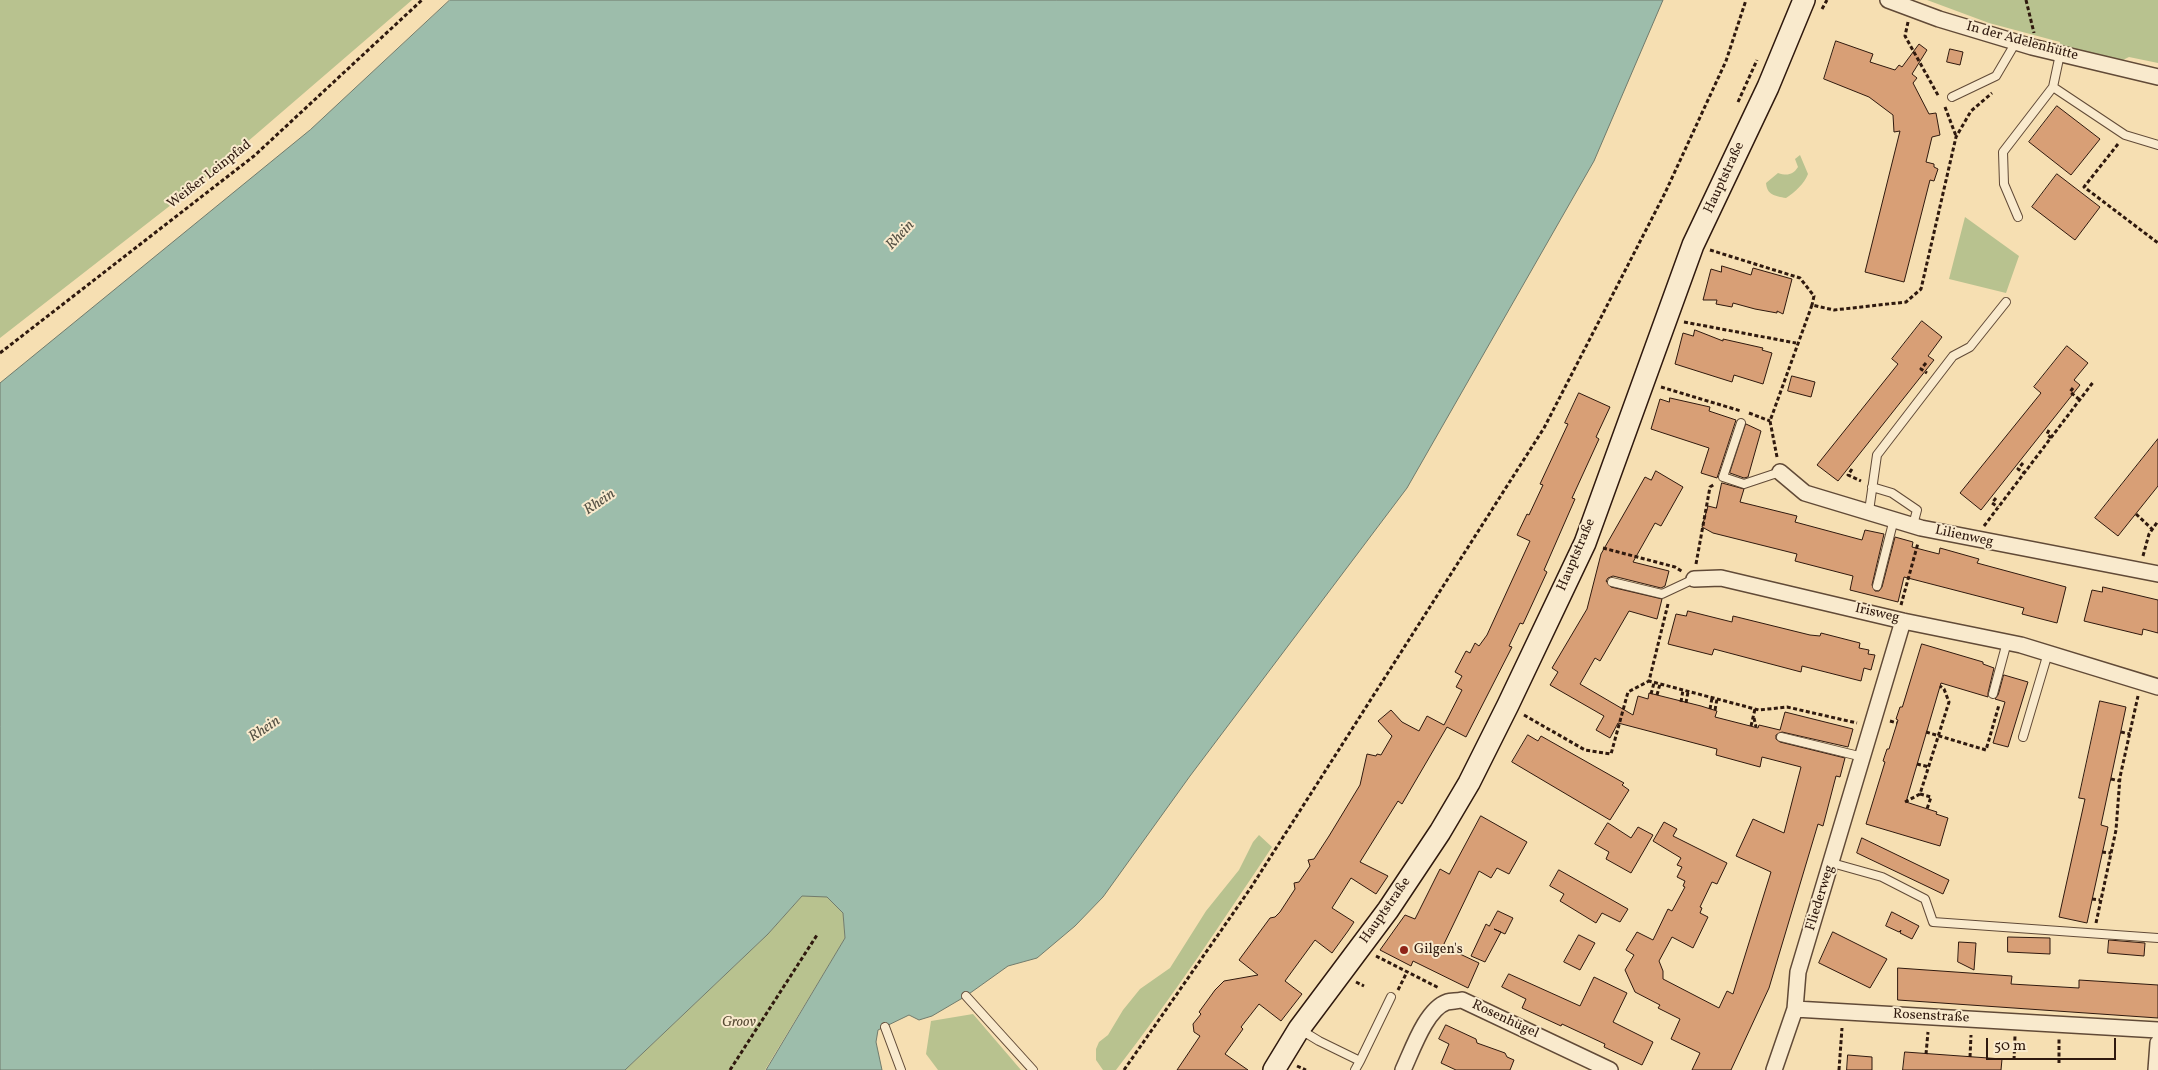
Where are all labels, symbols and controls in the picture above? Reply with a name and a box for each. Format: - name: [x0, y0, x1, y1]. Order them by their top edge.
- street label: In der Adelenhütte: [1964, 19, 2080, 65]
- street label: Weißer Leinpfad: [165, 137, 255, 213]
- street label: Hauptstraße: [1701, 140, 1749, 216]
- water label: Rhein: [883, 217, 919, 255]
- water label: Rhein: [581, 486, 619, 520]
- street label: Hauptstraße: [1554, 516, 1600, 594]
- street label: Lilienweg: [1933, 523, 1995, 551]
- street label: Irisweg: [1853, 601, 1901, 627]
- water label: Rhein: [246, 713, 284, 747]
- street label: Fliederweg: [1803, 863, 1839, 933]
- street label: Hauptstraße: [1357, 875, 1415, 947]
- place label: Gilgen's: [1414, 942, 1463, 958]
- marker: Gilgen's: [1398, 944, 1410, 956]
- street label: Rosenhügel: [1469, 997, 1541, 1043]
- street label: Rosenstraße: [1892, 1007, 1970, 1027]
- park label: Groov: [722, 1015, 756, 1031]
- scale bar: [1988, 1028, 2118, 1060]
- text: 50 m: [1994, 1036, 2026, 1057]

